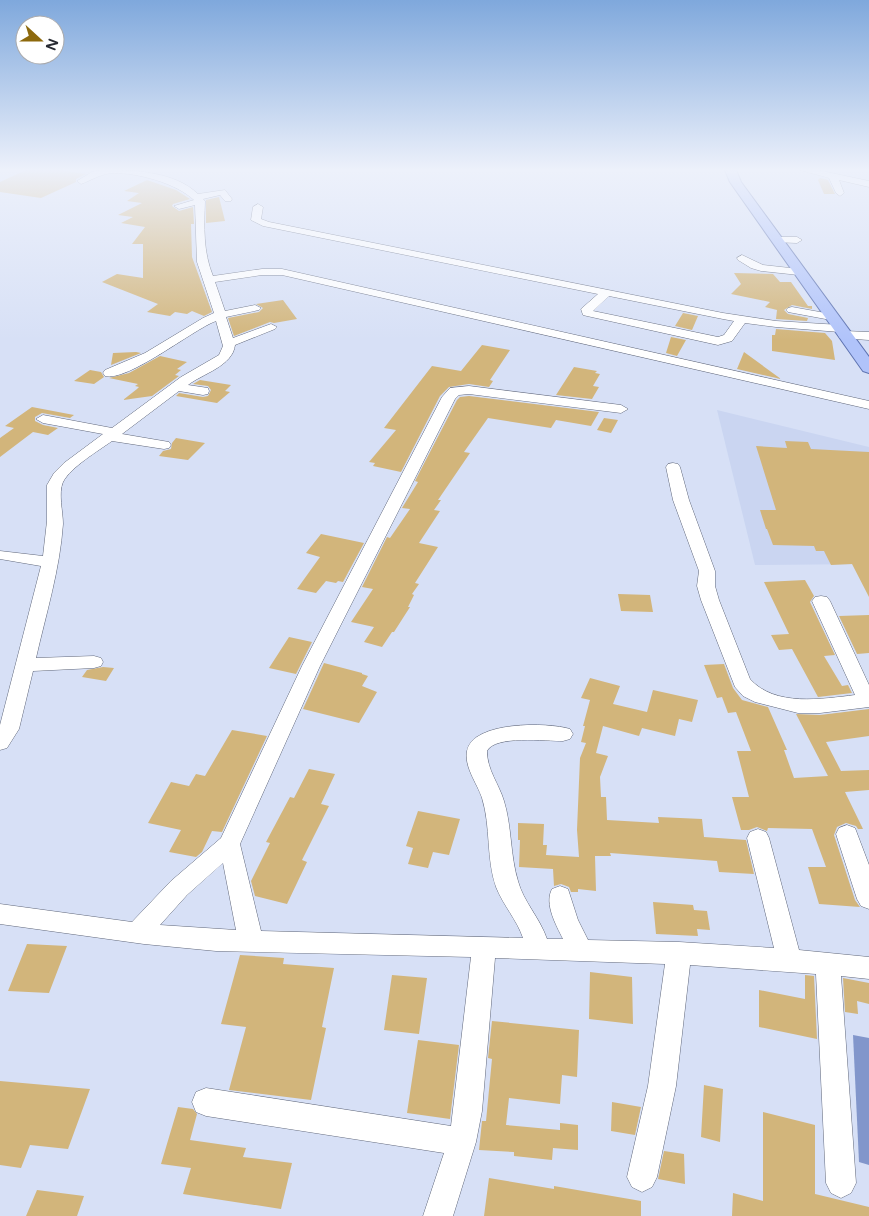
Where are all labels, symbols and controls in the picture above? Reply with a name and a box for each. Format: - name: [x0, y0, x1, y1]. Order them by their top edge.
- north arrow: [15, 15, 65, 65]
- text: N: [42, 36, 62, 53]

